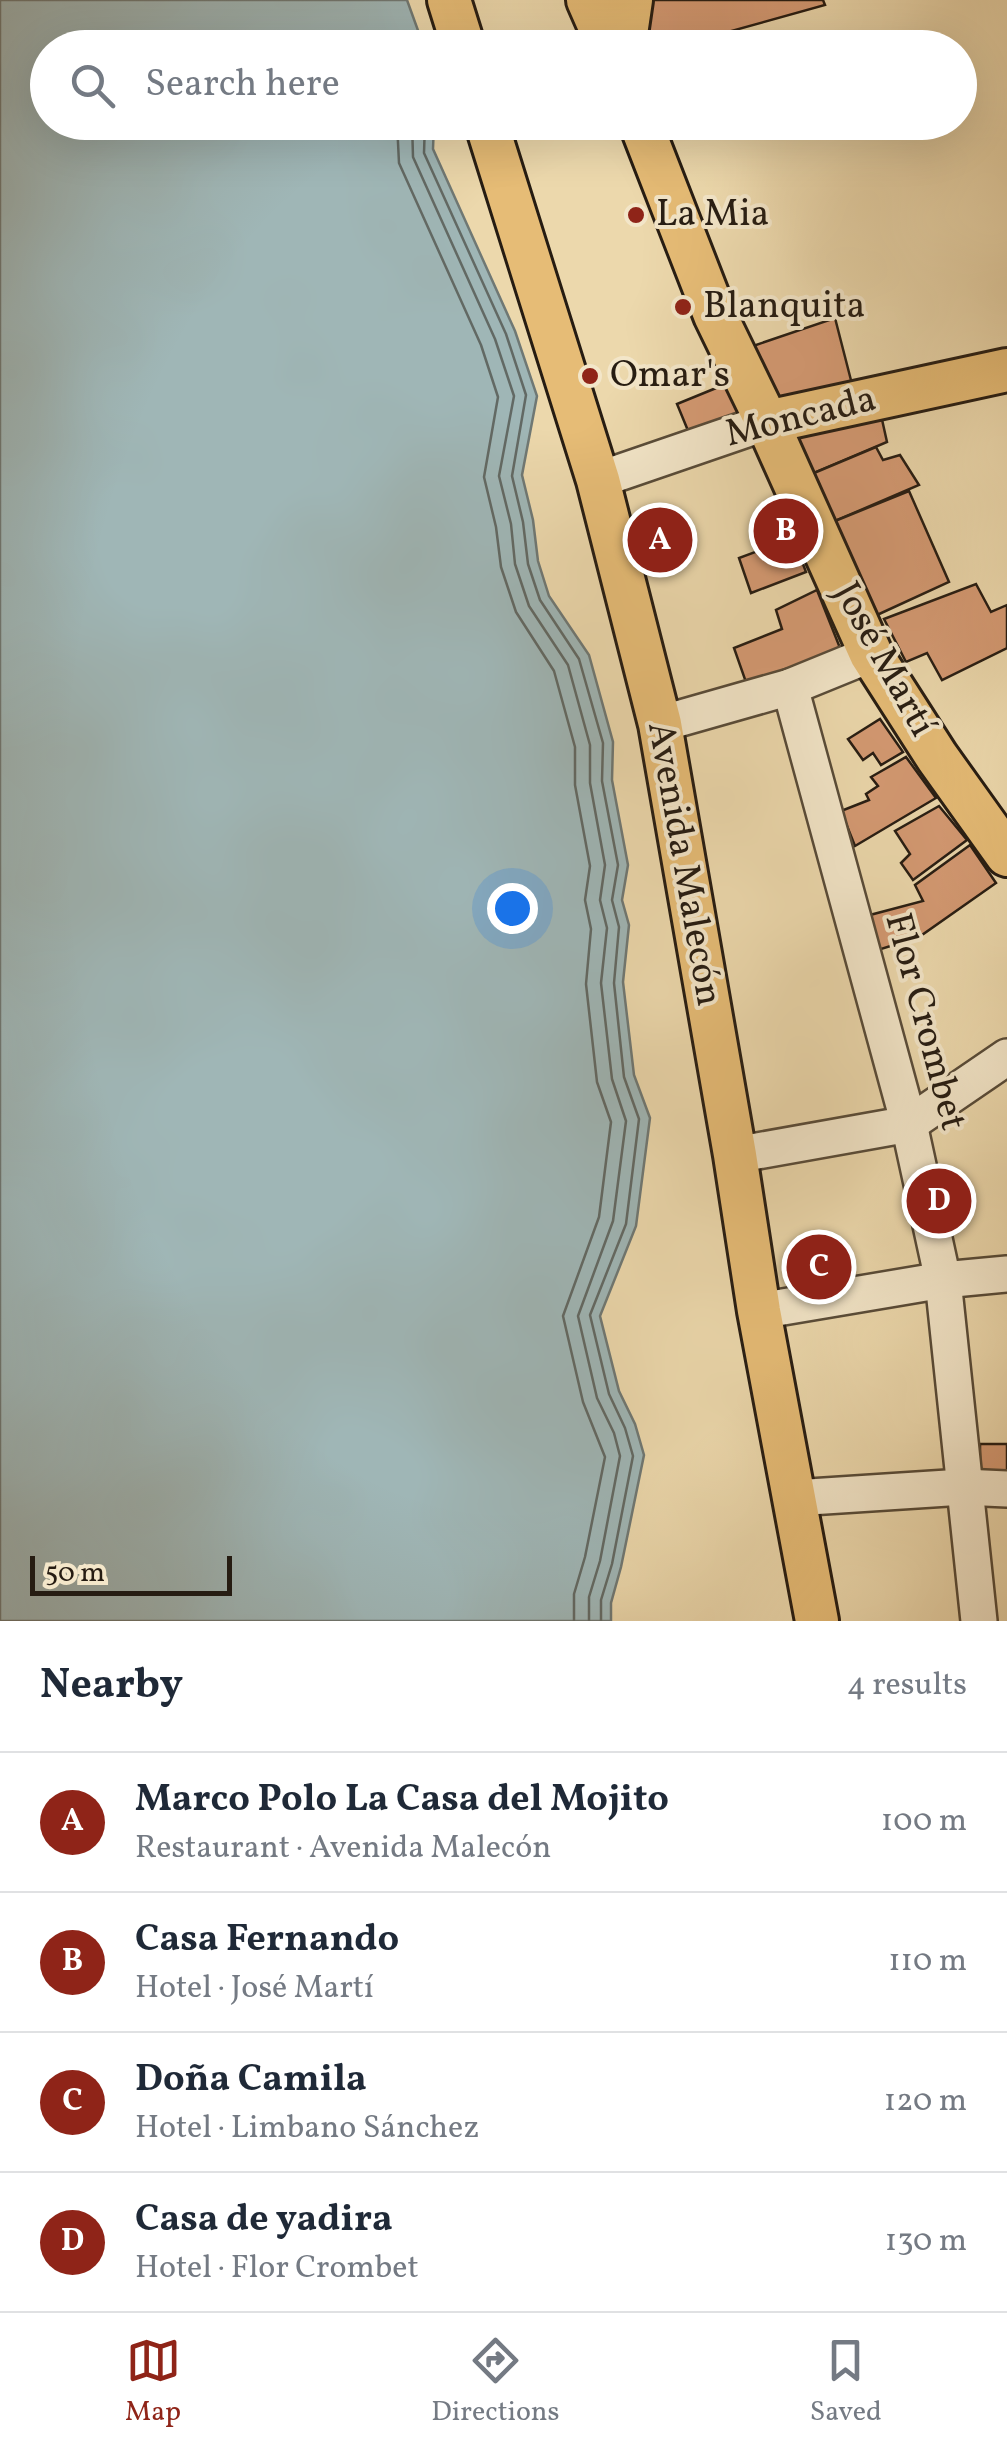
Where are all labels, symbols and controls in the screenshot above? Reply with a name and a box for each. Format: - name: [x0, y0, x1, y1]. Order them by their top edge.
- search box: [30, 30, 977, 140]
- icon: search: [65, 58, 120, 113]
- text: Search here: [145, 59, 340, 112]
- place label: La Mia: [656, 189, 770, 242]
- marker: La Mia: [625, 204, 647, 226]
- place label: Blanquita: [703, 281, 866, 334]
- marker: Blanquita: [672, 296, 694, 318]
- place label: Omar's: [610, 350, 730, 403]
- marker: Omar's: [579, 365, 601, 387]
- street label: Moncada: [720, 374, 882, 462]
- pin: B: [754, 494, 818, 568]
- pin: A: [628, 502, 692, 578]
- street label: José Martí: [819, 573, 947, 747]
- street label: Avenida Malecón: [632, 718, 734, 1010]
- your location: [487, 883, 538, 934]
- street label: Flor Crombet: [870, 907, 978, 1137]
- pin: D: [906, 1164, 972, 1238]
- pin: C: [786, 1230, 852, 1304]
- scale bar: [30, 1551, 232, 1596]
- text: 50 m: [45, 1554, 105, 1593]
- text: Nearby: [40, 1657, 183, 1716]
- text: 4 results: [847, 1664, 967, 1708]
- text: Marco Polo La Casa del Mojito: [135, 1774, 669, 1827]
- text: A: [61, 1800, 84, 1844]
- text: 100 m: [881, 1800, 967, 1844]
- text: Restaurant · Avenida Malecón: [135, 1827, 551, 1871]
- text: Casa Fernando: [135, 1914, 399, 1967]
- text: B: [62, 1940, 83, 1984]
- text: 110 m: [888, 1940, 967, 1984]
- text: Hotel · José Martí: [135, 1967, 374, 2011]
- text: Doña Camila: [135, 2054, 367, 2107]
- text: C: [62, 2080, 83, 2124]
- text: 120 m: [884, 2080, 967, 2124]
- text: Hotel · Limbano Sánchez: [135, 2107, 479, 2151]
- text: Casa de yadira: [135, 2194, 393, 2247]
- text: D: [61, 2220, 84, 2264]
- text: 130 m: [885, 2220, 967, 2264]
- text: Hotel · Flor Crombet: [135, 2247, 419, 2291]
- tab: Map: [125, 2333, 181, 2432]
- tab: Directions: [431, 2333, 560, 2432]
- tab: Saved: [810, 2333, 882, 2432]

